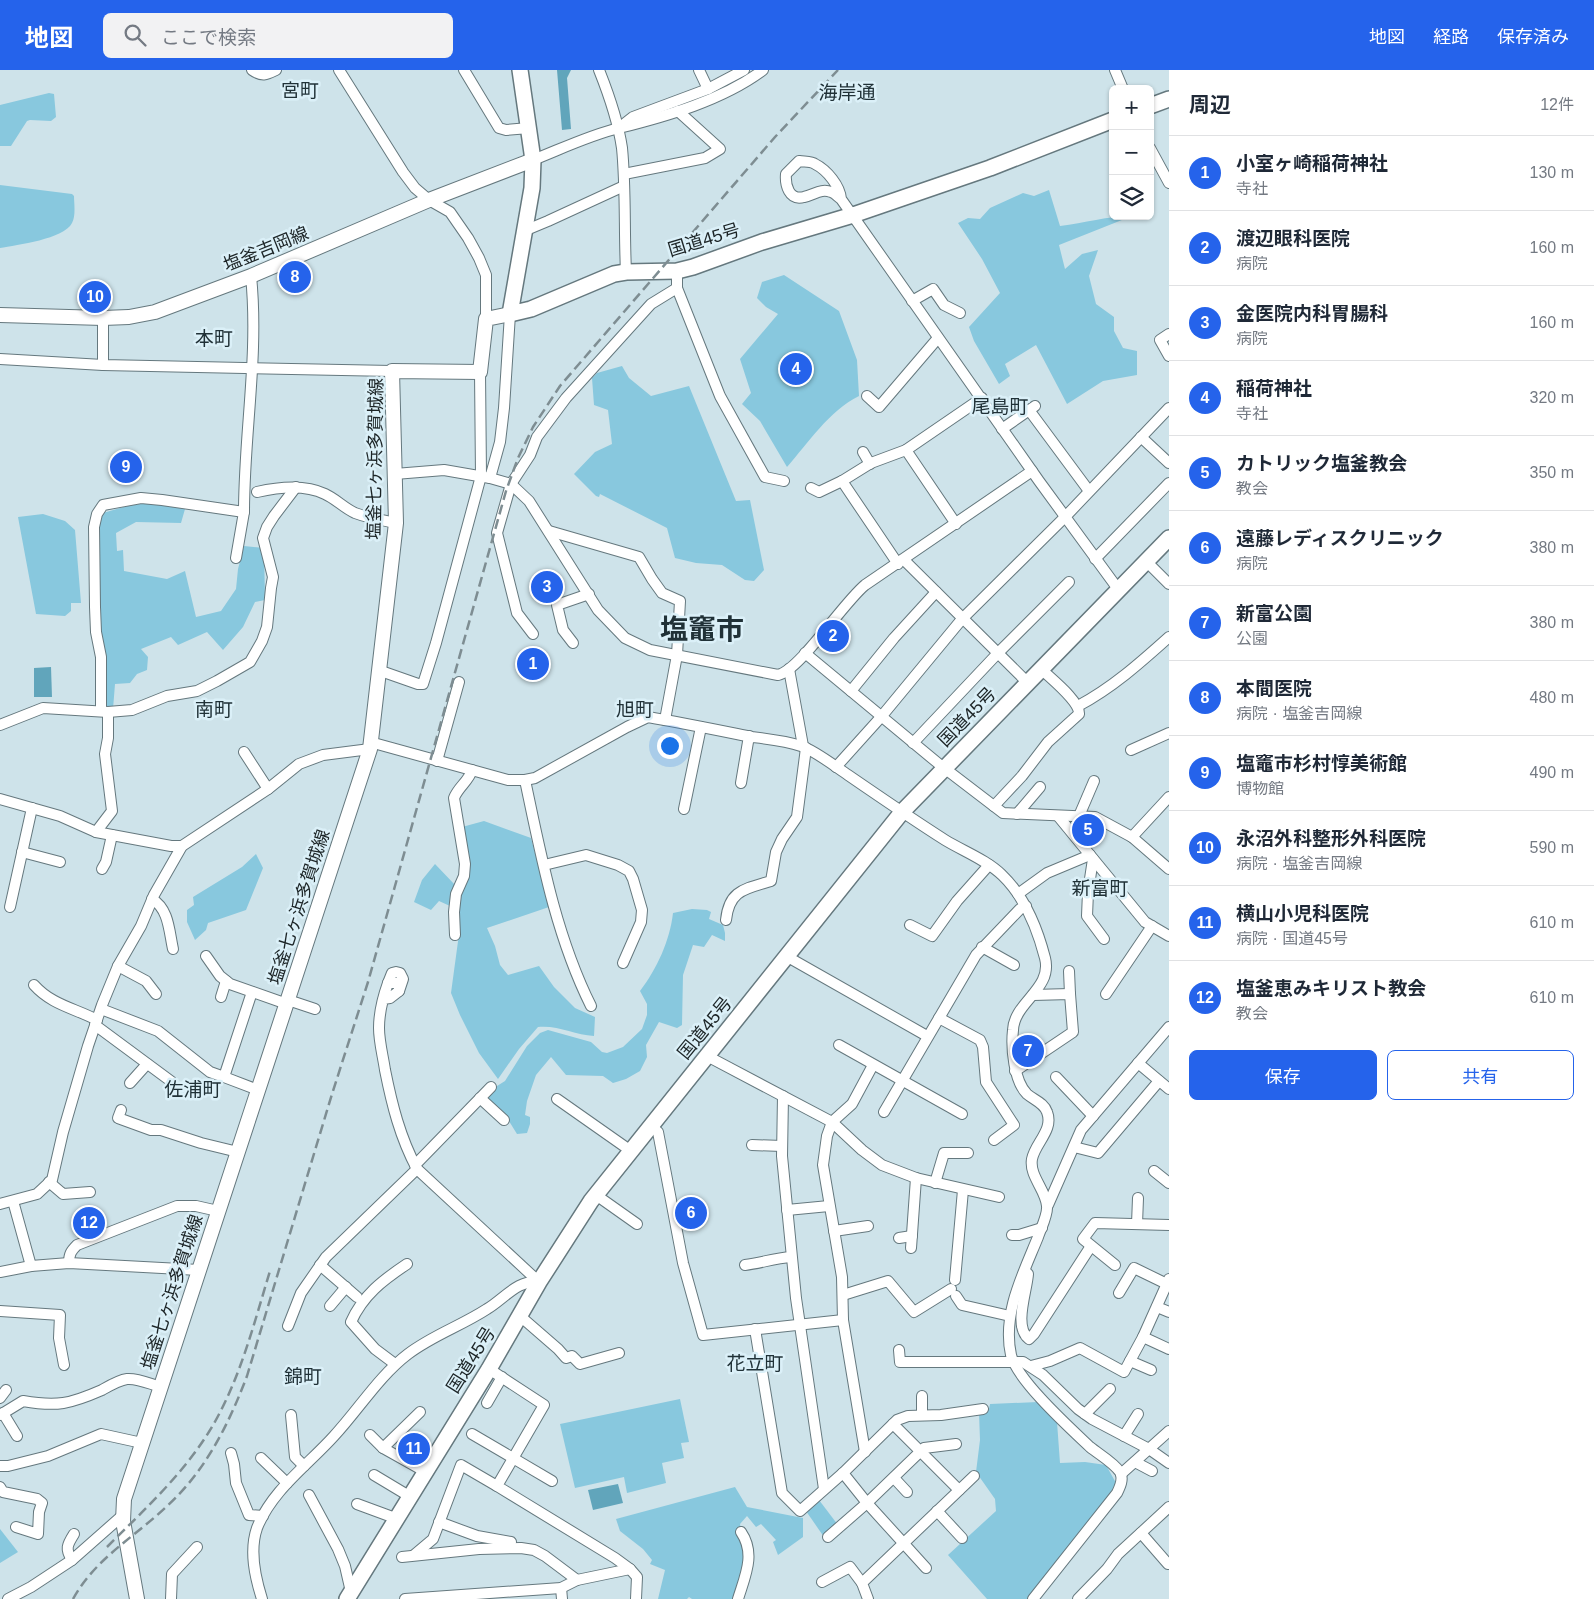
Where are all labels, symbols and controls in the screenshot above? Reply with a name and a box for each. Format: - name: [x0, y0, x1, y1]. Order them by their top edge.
- search box: [103, 13, 453, 58]
- icon: search: [121, 21, 149, 49]
- text: 地図: [25, 24, 73, 51]
- text: ここで検索: [161, 27, 256, 48]
- text: 地図: [1369, 27, 1405, 47]
- text: 経路: [1433, 27, 1469, 47]
- text: 保存済み: [1497, 27, 1569, 47]
- district label: 宮町: [281, 80, 319, 101]
- district label: 海岸通: [818, 82, 876, 103]
- map controls: [1109, 85, 1154, 220]
- button: +: [1109, 85, 1154, 130]
- text: 周辺: [1189, 93, 1231, 116]
- text: 12件: [1540, 96, 1574, 113]
- button: −: [1109, 130, 1154, 175]
- text: 小室ヶ崎稲荷神社: [1236, 153, 1388, 174]
- text: 1: [1201, 164, 1209, 181]
- text: 130 m: [1530, 164, 1574, 181]
- button: layers: [1109, 175, 1154, 220]
- text: 寺社: [1236, 180, 1268, 197]
- street label: 国道45号: [666, 220, 742, 260]
- street label: 塩釜吉岡線: [221, 223, 311, 275]
- text: 渡辺眼科医院: [1236, 228, 1350, 249]
- text: 2: [1201, 239, 1209, 256]
- text: 160 m: [1530, 239, 1574, 256]
- text: 病院: [1236, 255, 1268, 272]
- pin: 8: [279, 258, 311, 296]
- pin: 10: [79, 278, 111, 316]
- text: 金医院内科胃腸科: [1236, 303, 1388, 324]
- text: 3: [1201, 314, 1209, 331]
- text: 160 m: [1530, 314, 1574, 331]
- district label: 本町: [195, 328, 233, 349]
- text: 病院: [1236, 330, 1268, 347]
- pin: 4: [780, 350, 812, 388]
- street label: 塩釜七ヶ浜多賀城線: [364, 378, 386, 540]
- text: 稲荷神社: [1236, 378, 1312, 399]
- text: 4: [1201, 389, 1209, 406]
- text: 320 m: [1530, 389, 1574, 406]
- district label: 尾島町: [971, 396, 1029, 417]
- text: 寺社: [1236, 405, 1268, 422]
- pin: 9: [110, 448, 142, 486]
- text: カトリック塩釜教会: [1236, 453, 1407, 474]
- text: 5: [1201, 464, 1209, 481]
- text: 350 m: [1530, 464, 1574, 481]
- text: 教会: [1236, 480, 1268, 497]
- text: 遠藤レディスクリニック: [1236, 528, 1444, 549]
- text: 6: [1201, 539, 1209, 556]
- text: 380 m: [1530, 539, 1574, 556]
- text: 病院: [1236, 555, 1268, 572]
- pin: 3: [531, 568, 563, 606]
- text: 新富公園: [1236, 603, 1312, 624]
- district label: 塩竈市: [660, 614, 744, 645]
- text: 7: [1201, 614, 1209, 631]
- text: 380 m: [1530, 614, 1574, 631]
- pin: 2: [817, 617, 849, 655]
- text: 公園: [1236, 630, 1268, 647]
- pin: 1: [517, 645, 549, 683]
- text: 本間医院: [1236, 678, 1312, 699]
- street label: 国道45号: [934, 683, 1000, 751]
- text: 8: [1201, 689, 1209, 706]
- text: 480 m: [1530, 689, 1574, 706]
- district label: 南町: [195, 699, 233, 720]
- district label: 旭町: [616, 699, 654, 720]
- text: 病院 · 塩釜吉岡線: [1236, 705, 1362, 722]
- your location: [657, 733, 683, 759]
- text: 塩竈市杉村惇美術館: [1236, 753, 1407, 774]
- text: 9: [1201, 764, 1209, 781]
- text: 490 m: [1530, 764, 1574, 781]
- text: 博物館: [1236, 780, 1284, 797]
- pin: 5: [1072, 811, 1104, 849]
- street label: 塩釜七ヶ浜多賀城線: [264, 827, 334, 987]
- text: 永沼外科整形外科医院: [1236, 828, 1426, 849]
- text: 10: [1196, 839, 1214, 856]
- text: 590 m: [1530, 839, 1574, 856]
- text: 病院 · 塩釜吉岡線: [1236, 855, 1362, 872]
- district label: 新富町: [1071, 878, 1129, 899]
- text: 横山小児科医院: [1236, 903, 1369, 924]
- text: 11: [1197, 914, 1213, 931]
- text: 610 m: [1530, 914, 1574, 931]
- text: 病院 · 国道45号: [1236, 930, 1348, 947]
- text: 塩釜恵みキリスト教会: [1236, 978, 1426, 999]
- text: 12: [1196, 989, 1214, 1006]
- text: 610 m: [1530, 989, 1574, 1006]
- street label: 国道45号: [674, 993, 736, 1063]
- text: 教会: [1236, 1005, 1268, 1022]
- pin: 7: [1012, 1032, 1044, 1070]
- button: 保存: [1189, 1050, 1377, 1100]
- button: 共有: [1387, 1050, 1574, 1100]
- district label: 佐浦町: [164, 1079, 222, 1100]
- pin: 6: [675, 1194, 707, 1232]
- pin: 12: [73, 1204, 105, 1242]
- street label: 塩釜七ヶ浜多賀城線: [137, 1212, 207, 1372]
- street label: 国道45号: [443, 1323, 499, 1397]
- district label: 花立町: [726, 1353, 784, 1374]
- district label: 錦町: [284, 1366, 322, 1387]
- pin: 11: [398, 1430, 430, 1468]

